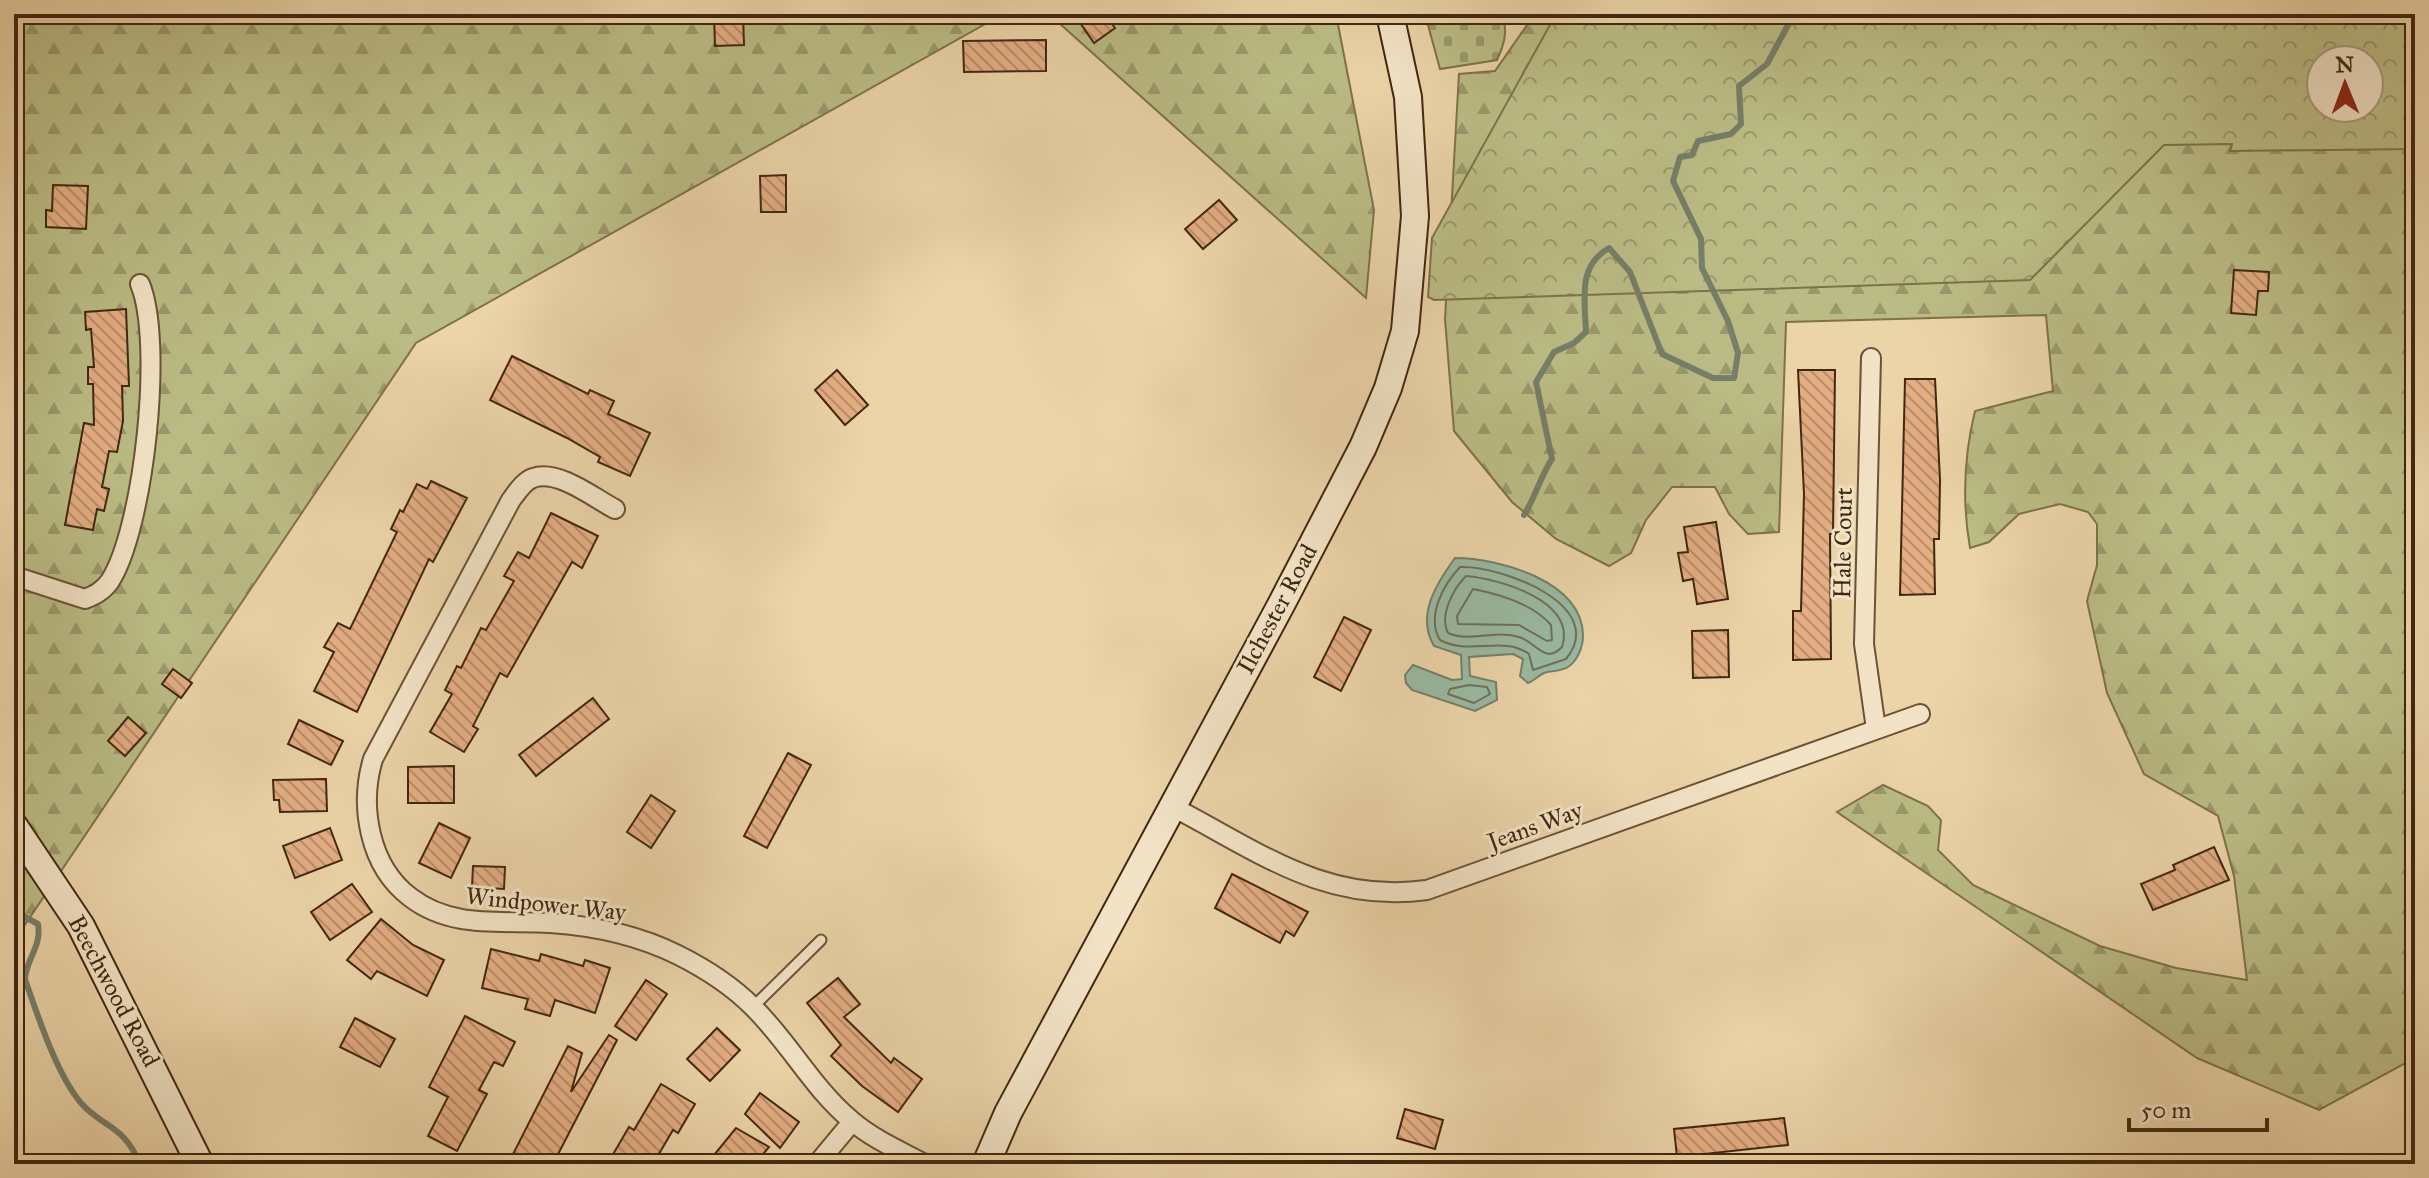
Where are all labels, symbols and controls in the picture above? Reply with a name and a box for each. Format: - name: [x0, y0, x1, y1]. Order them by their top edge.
- north arrow: [2305, 44, 2385, 124]
- text: N: [2335, 51, 2355, 78]
- street label: Hale Court: [1827, 487, 1859, 599]
- street label: Ilchester Road: [1230, 539, 1324, 679]
- street label: Jeans Way: [1481, 795, 1587, 858]
- street label: Windpower Way: [464, 881, 628, 927]
- street label: Beechwood Road: [61, 910, 167, 1072]
- scale bar: [2129, 1082, 2267, 1132]
- text: 50 m: [2141, 1095, 2191, 1125]

